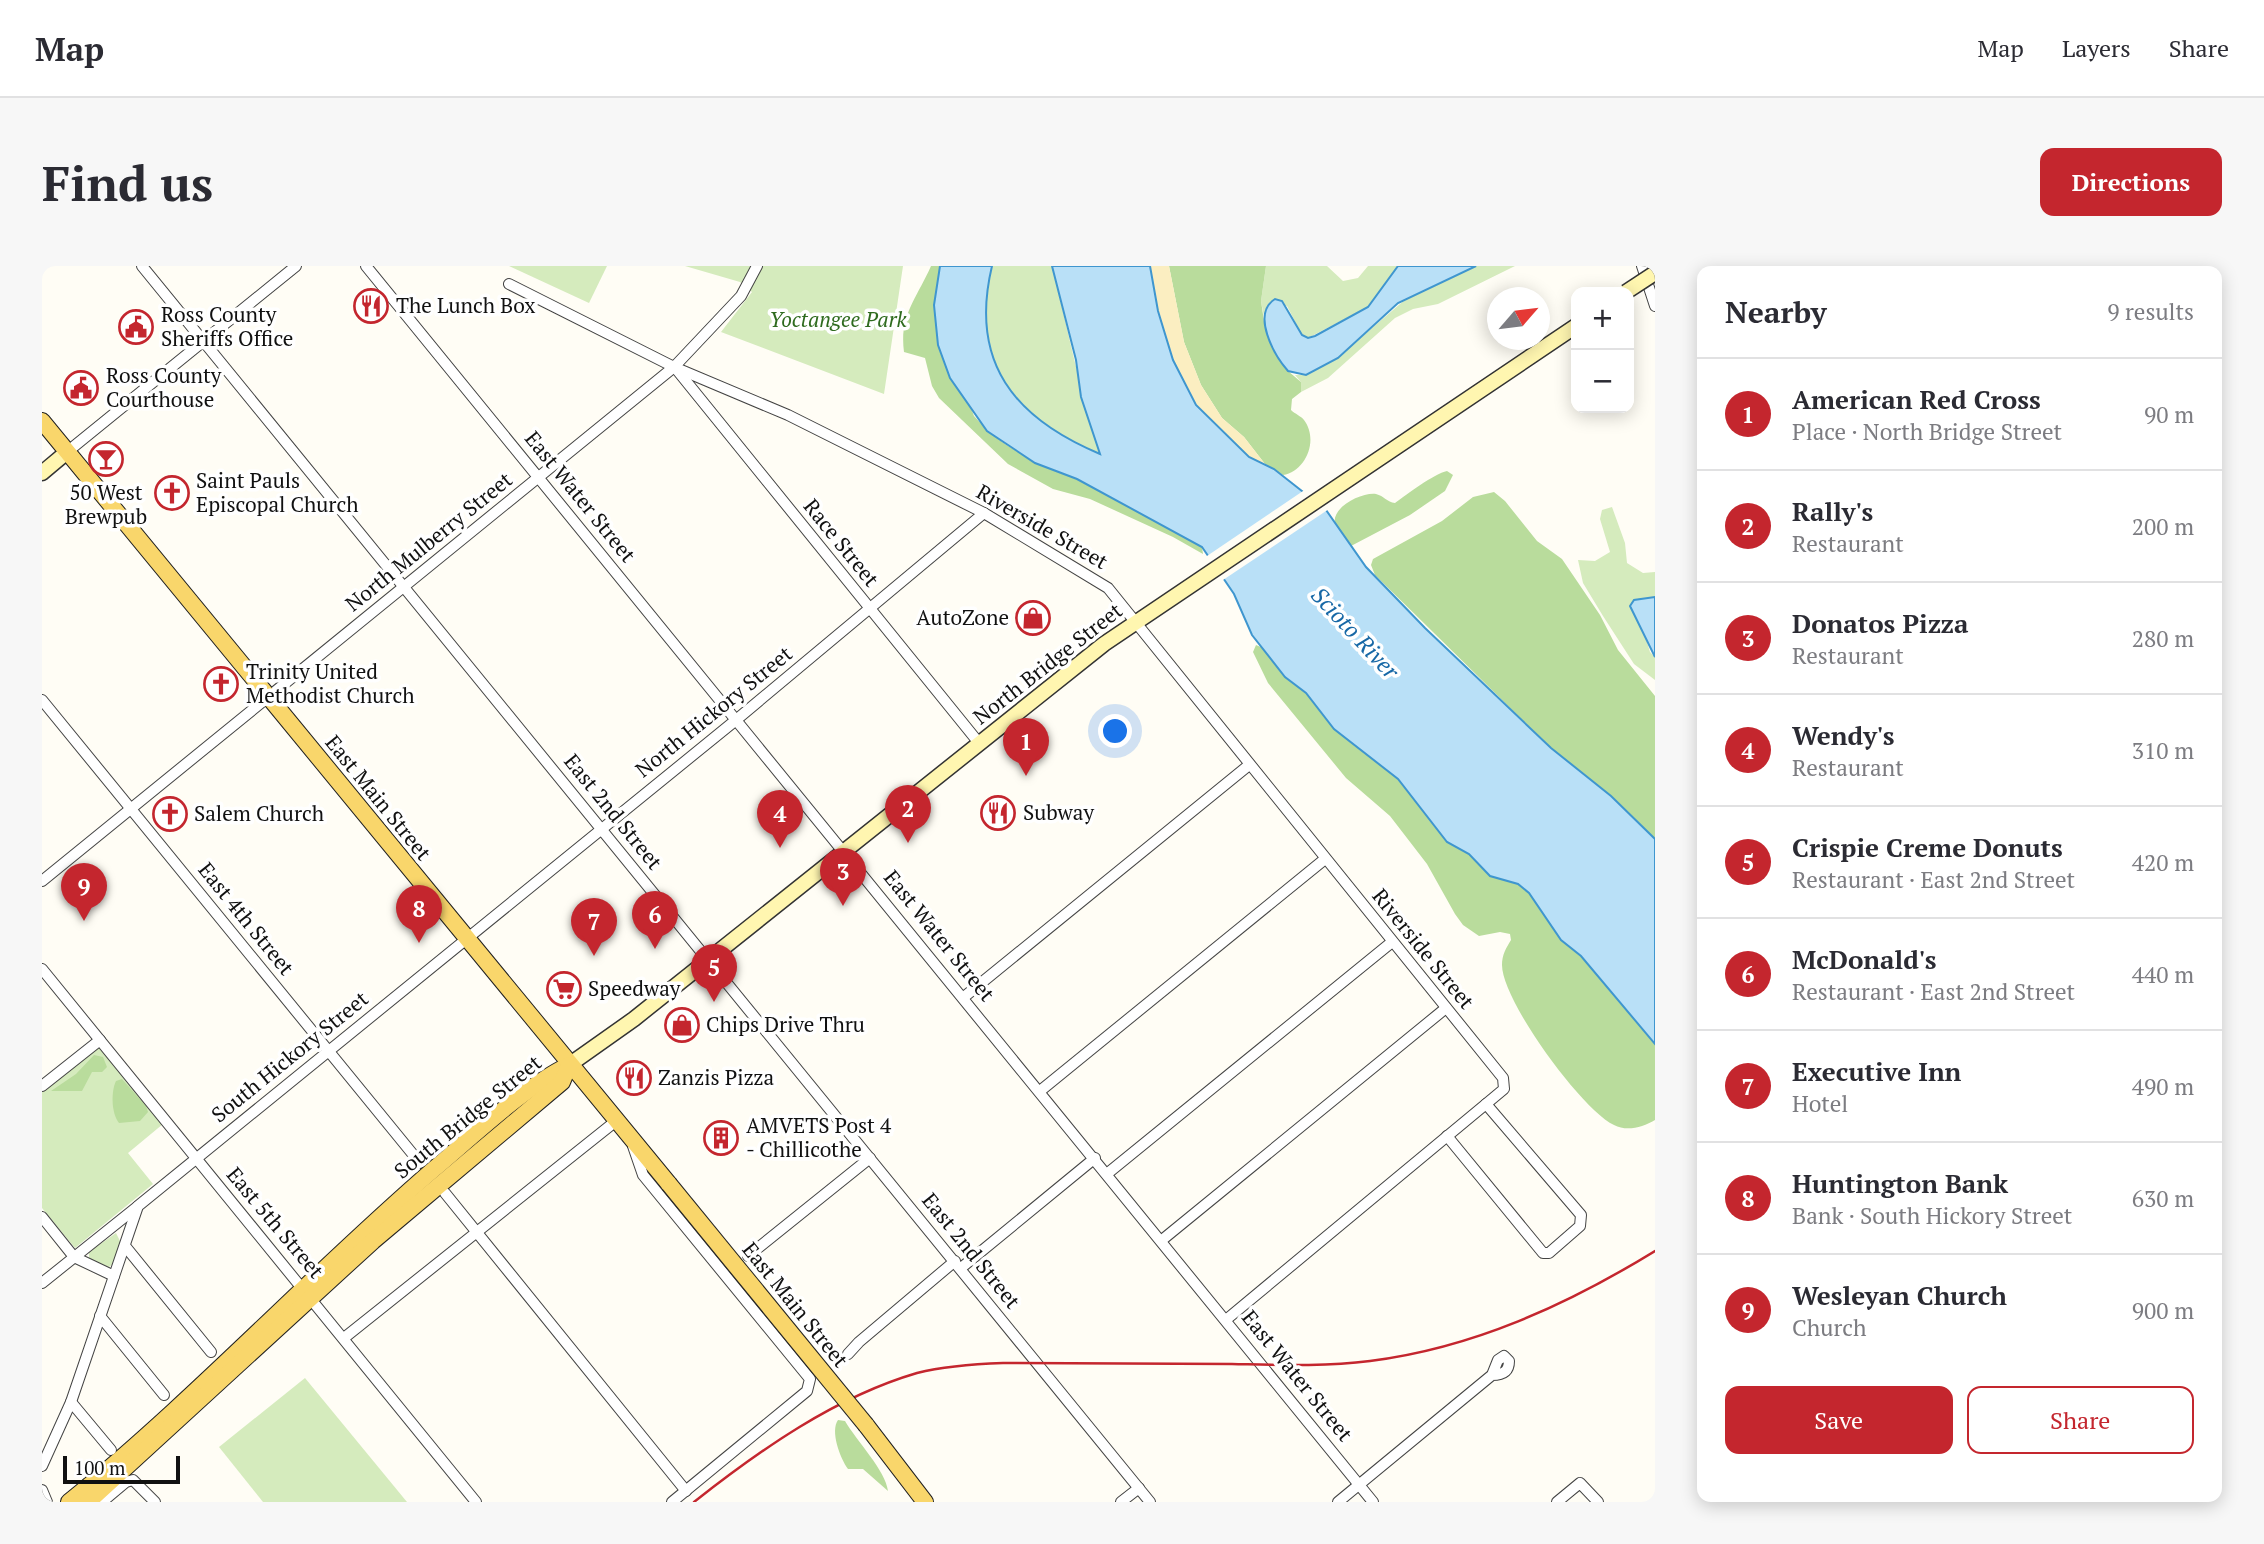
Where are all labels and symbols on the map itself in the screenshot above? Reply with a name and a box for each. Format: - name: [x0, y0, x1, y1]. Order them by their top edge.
- restaurant icon: The Lunch Box: [352, 287, 390, 325]
- north arrow: [1487, 287, 1550, 350]
- place label: The Lunch Box: [396, 291, 536, 319]
- place label: Ross County Sheriffs Office: [161, 300, 293, 352]
- park label: Yoctangee Park: [769, 305, 908, 333]
- public building icon: Ross County Sheriffs Office: [117, 308, 155, 346]
- place label: Ross County Courthouse: [106, 361, 222, 413]
- public building icon: Ross County Courthouse: [62, 369, 100, 407]
- street label: East Water Street: [519, 425, 643, 568]
- bar icon: 50 West Brewpub: [87, 440, 125, 478]
- street label: North Mulberry Street: [339, 465, 518, 617]
- place label: Saint Pauls Episcopal Church: [196, 466, 359, 518]
- church icon: Saint Pauls Episcopal Church: [153, 474, 191, 512]
- street label: Riverside Street: [972, 477, 1113, 575]
- place label: 50 West Brewpub: [65, 478, 147, 530]
- street label: Race Street: [798, 493, 886, 592]
- water label: Scioto River: [1305, 580, 1407, 686]
- street label: North Bridge Street: [967, 596, 1128, 730]
- shop icon: AutoZone: [1014, 599, 1052, 637]
- place label: AutoZone: [916, 603, 1009, 631]
- street label: North Hickory Street: [629, 639, 798, 783]
- place label: Trinity United Methodist Church: [246, 657, 415, 709]
- church icon: Trinity United Methodist Church: [202, 665, 240, 703]
- your location: [1098, 714, 1132, 748]
- pin: 1: [1003, 718, 1049, 776]
- street label: East Main Street: [320, 729, 438, 866]
- street label: East 2nd Street: [558, 748, 669, 875]
- pin: 2: [885, 785, 931, 843]
- pin: 4: [757, 790, 803, 848]
- restaurant icon: Subway: [979, 794, 1017, 832]
- church icon: Salem Church: [151, 795, 189, 833]
- place label: Subway: [1023, 798, 1094, 826]
- place label: Salem Church: [194, 799, 324, 827]
- pin: 3: [820, 848, 866, 906]
- street label: East 4th Street: [193, 856, 301, 981]
- pin: 9: [61, 863, 107, 921]
- street label: East Water Street: [878, 864, 1002, 1007]
- street label: Riverside Street: [1367, 882, 1481, 1015]
- pin: 8: [396, 885, 442, 943]
- pin: 6: [632, 891, 678, 949]
- pin: 7: [571, 898, 617, 956]
- pin: 5: [691, 944, 737, 1002]
- supermarket icon: Speedway: [545, 970, 583, 1008]
- place label: Speedway: [588, 974, 681, 1002]
- street label: South Hickory Street: [205, 984, 374, 1128]
- shop icon: Chips Drive Thru: [663, 1006, 701, 1044]
- place label: Chips Drive Thru: [706, 1010, 865, 1038]
- street label: South Bridge Street: [388, 1048, 547, 1184]
- restaurant icon: Zanzis Pizza: [615, 1059, 653, 1097]
- place label: Zanzis Pizza: [658, 1063, 775, 1091]
- place label: AMVETS Post 4 - Chillicothe: [746, 1111, 892, 1163]
- building icon: AMVETS Post 4 - Chillicothe: [702, 1119, 740, 1157]
- street label: East 5th Street: [221, 1161, 331, 1284]
- street label: East 2nd Street: [916, 1187, 1027, 1314]
- street label: East Main Street: [737, 1236, 855, 1373]
- street label: East Water Street: [1236, 1304, 1360, 1447]
- scale bar: [63, 1453, 180, 1485]

